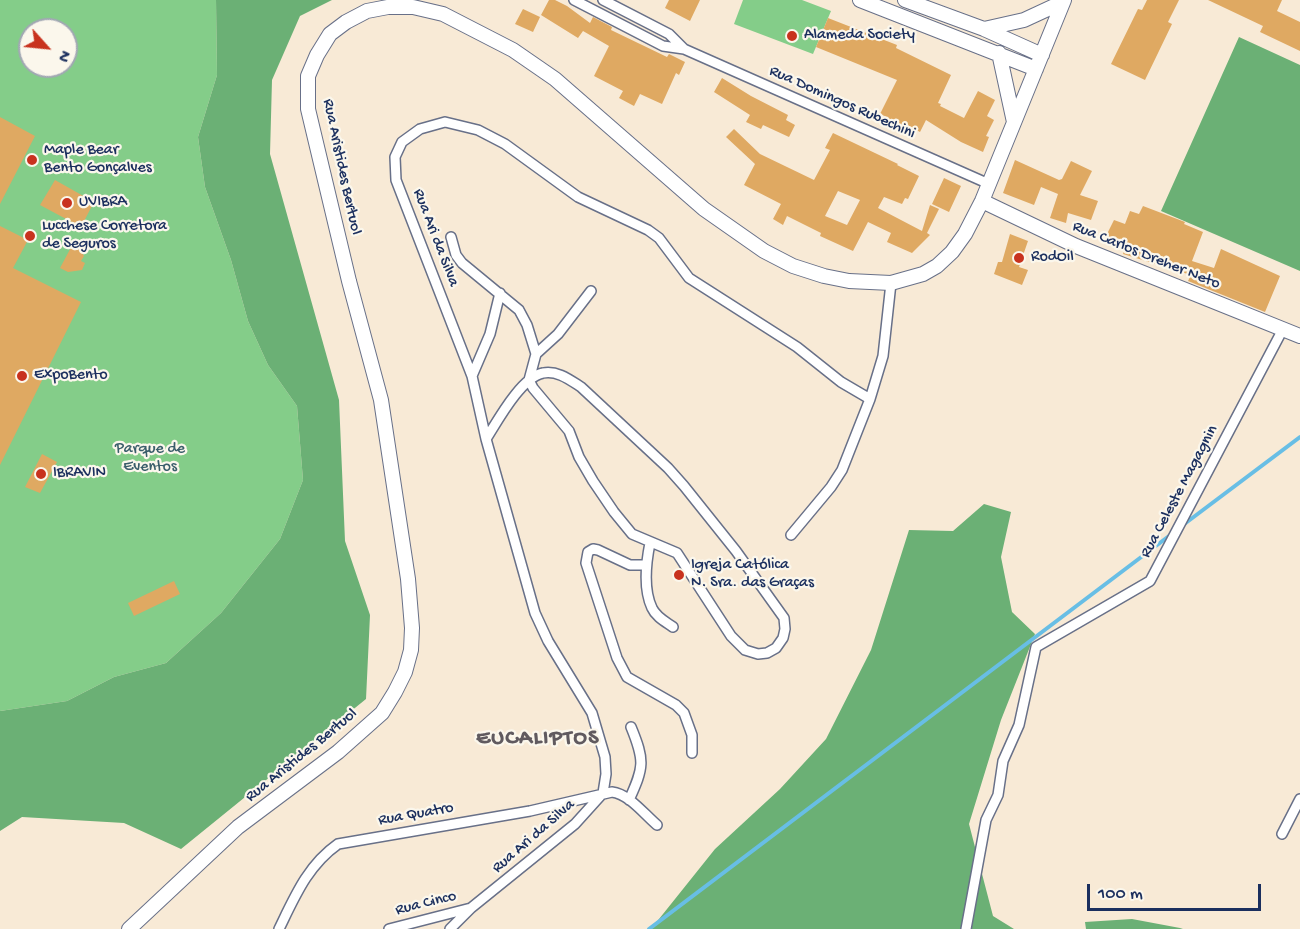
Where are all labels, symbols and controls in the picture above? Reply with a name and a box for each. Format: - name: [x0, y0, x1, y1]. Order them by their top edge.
- north arrow: [18, 18, 78, 78]
- place label: Alameda Society: [804, 26, 915, 46]
- marker: Alameda Society: [785, 29, 799, 43]
- text: N: [52, 47, 74, 64]
- street label: Rua Domingos Rubechini: [766, 62, 918, 144]
- street label: Rua Aristides Bertuol: [317, 97, 365, 237]
- place label: Maple Bear Bento Gonçalves: [44, 141, 152, 179]
- marker: Maple Bear Bento Gonçalves: [25, 153, 39, 167]
- street label: Rua Ari da Silva: [408, 186, 462, 290]
- place label: UVIBRA: [79, 193, 127, 213]
- marker: UVIBRA: [60, 196, 74, 210]
- place label: Lucchese Corretora de Seguros: [42, 217, 167, 255]
- street label: Rua Carlos Dreher Neto: [1069, 218, 1223, 294]
- marker: Lucchese Corretora de Seguros: [23, 229, 37, 243]
- place label: RodOil: [1031, 248, 1074, 268]
- marker: RodOil: [1012, 251, 1026, 265]
- place label: ExpoBento: [34, 366, 107, 386]
- marker: ExpoBento: [15, 369, 29, 383]
- street label: Rua Celeste Magagnin: [1137, 422, 1223, 562]
- park label: Parque de Eventos: [115, 440, 185, 478]
- place label: IBRAVIN: [53, 464, 106, 484]
- marker: IBRAVIN: [34, 467, 48, 481]
- place label: Igreja Católica N. Sra. das Graças: [691, 556, 814, 594]
- marker: Igreja Católica N. Sra. das Graças: [672, 568, 686, 582]
- street label: Rua Aristides Bertuol: [242, 705, 362, 807]
- district label: EUCALIPTOS: [476, 727, 600, 753]
- street label: Rua Ari da Silva: [489, 796, 579, 878]
- street label: Rua Quatro: [377, 799, 455, 831]
- scale bar: [1090, 872, 1264, 910]
- text: 100 m: [1098, 884, 1143, 905]
- street label: Rua Cinco: [394, 887, 458, 921]

